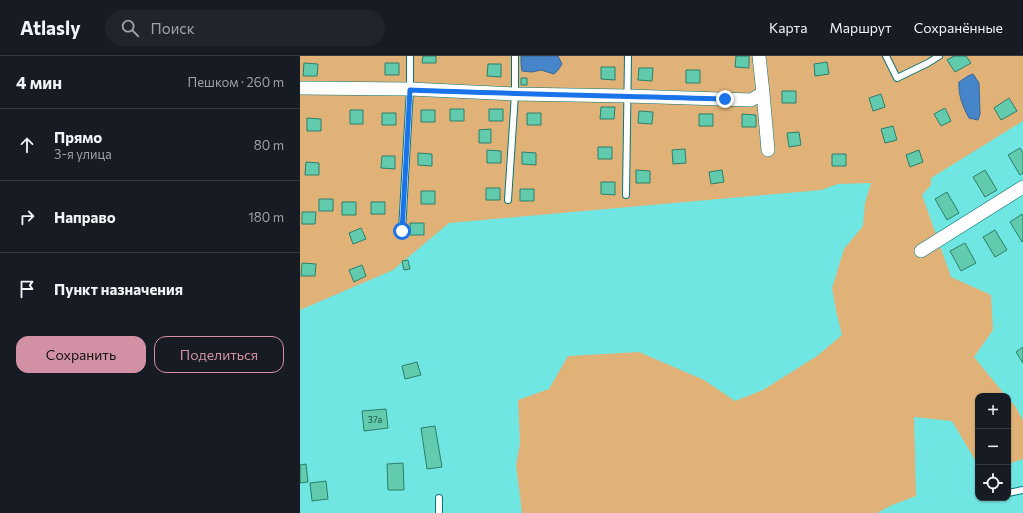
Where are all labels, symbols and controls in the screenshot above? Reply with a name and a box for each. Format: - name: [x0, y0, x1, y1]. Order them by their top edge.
- search box: [105, 10, 385, 46]
- text: Atlasly: [20, 16, 81, 39]
- icon: search: [119, 17, 141, 39]
- text: Поиск: [151, 19, 195, 37]
- text: Карта: [769, 19, 807, 36]
- text: Маршрут: [829, 19, 892, 36]
- text: Сохранённые: [914, 19, 1003, 36]
- text: 4 мин: [16, 72, 62, 93]
- text: Пешком · 260 m: [188, 74, 284, 90]
- route end: [716, 90, 734, 108]
- text: Прямо: [54, 128, 102, 146]
- icon: ahead: [16, 134, 38, 156]
- text: 80 m: [254, 137, 284, 153]
- text: 3-я улица: [54, 146, 112, 162]
- icon: right: [16, 206, 38, 228]
- text: Направо: [54, 208, 116, 226]
- text: 180 m: [248, 209, 284, 225]
- route start: [393, 222, 411, 240]
- icon: arrive: [16, 278, 38, 300]
- text: Пункт назначения: [54, 280, 183, 298]
- button: Сохранить: [16, 336, 146, 373]
- button: Поделиться: [154, 336, 284, 373]
- map controls: [975, 393, 1011, 501]
- button: +: [975, 393, 1011, 429]
- house number: 37а: [368, 414, 383, 425]
- button: −: [975, 429, 1011, 465]
- button: locate: [975, 465, 1011, 501]

